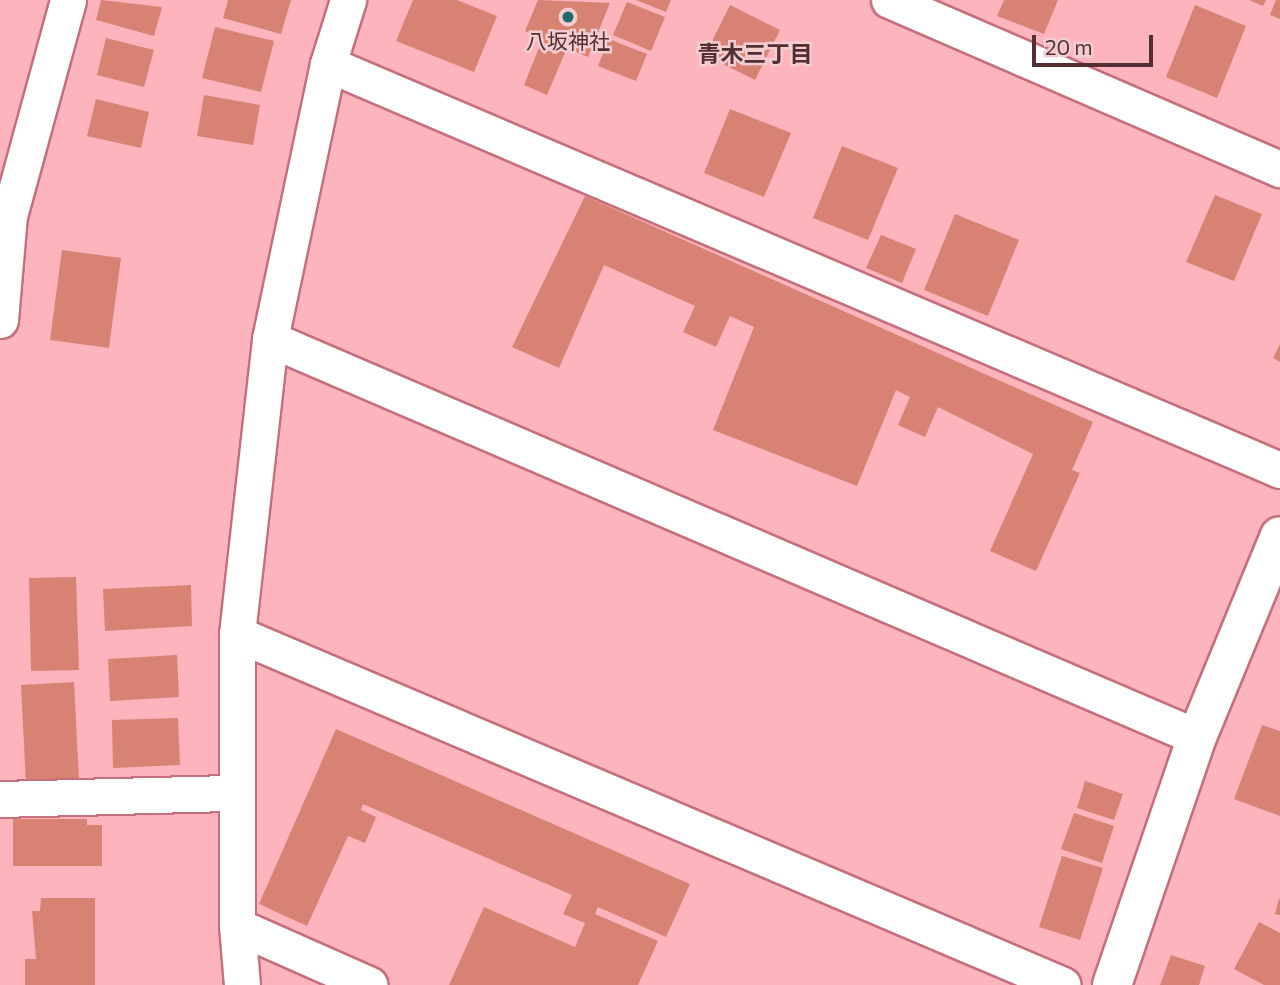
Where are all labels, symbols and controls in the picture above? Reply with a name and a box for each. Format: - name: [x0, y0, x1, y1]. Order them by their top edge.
- marker: 八坂神社: [560, 9, 576, 25]
- scale bar: [1035, 21, 1156, 65]
- place label: 八坂神社: [526, 28, 610, 54]
- text: 20 m: [1045, 34, 1093, 59]
- district label: 青木三丁目: [698, 39, 812, 67]

